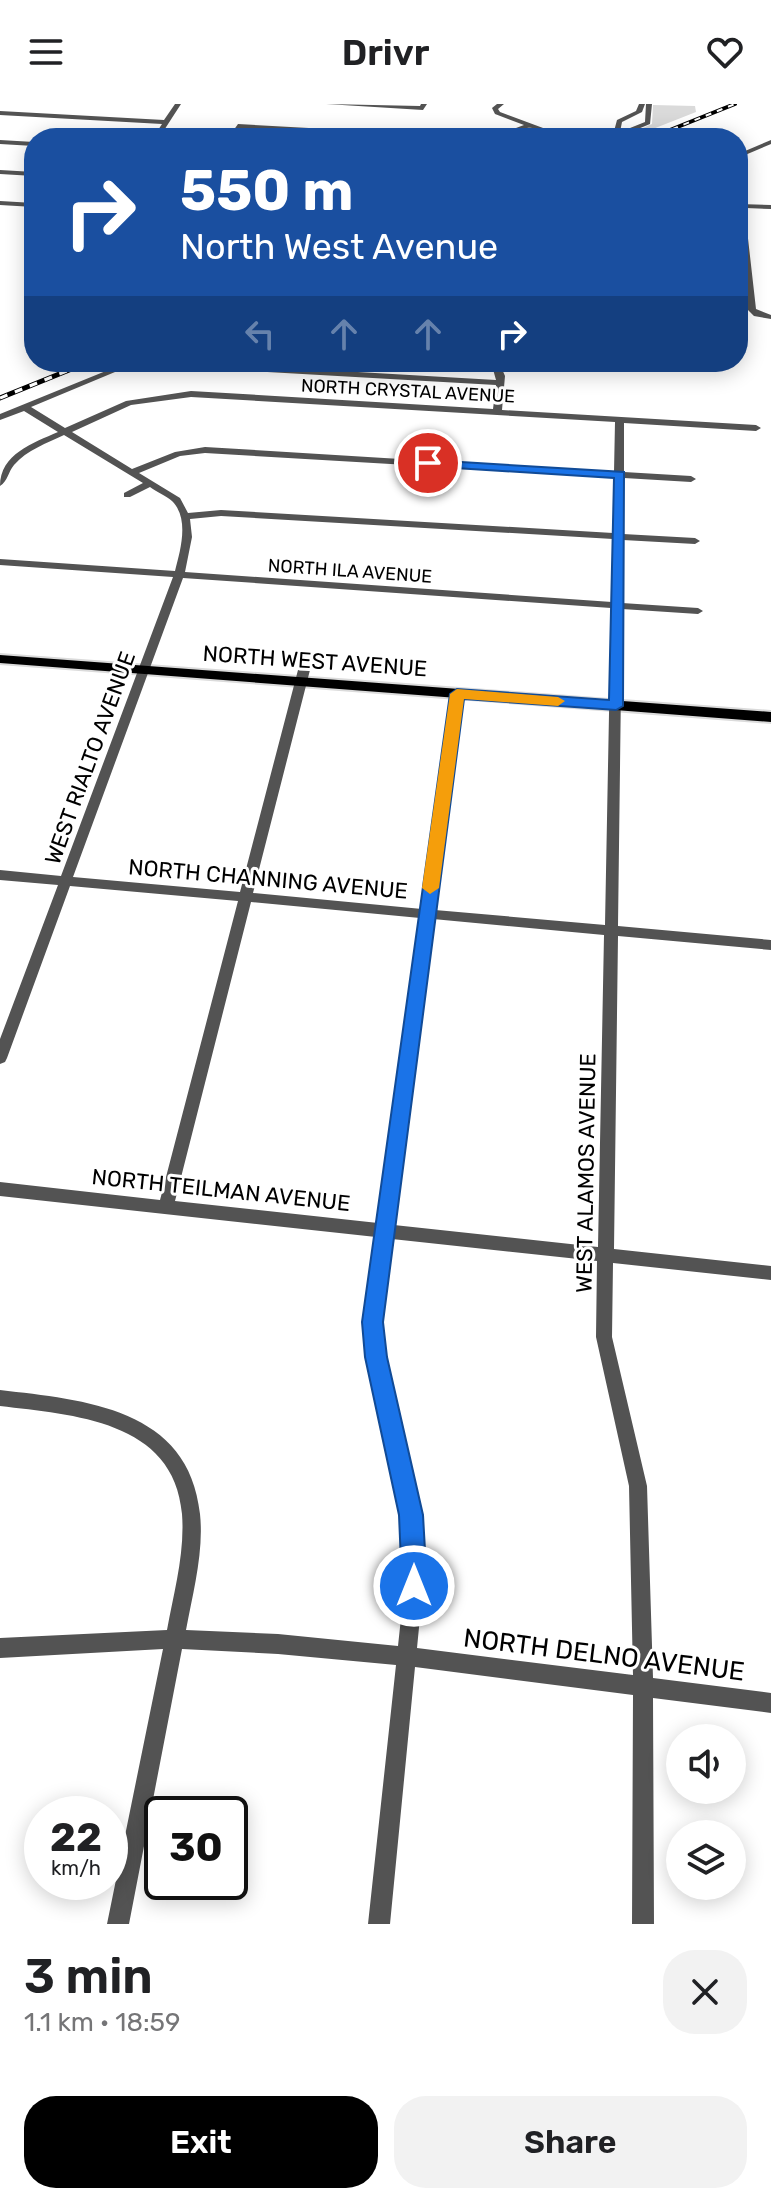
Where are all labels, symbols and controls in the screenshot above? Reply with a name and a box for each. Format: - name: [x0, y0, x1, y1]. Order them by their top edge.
- icon: menu: [24, 30, 68, 74]
- icon: heart: [703, 30, 747, 74]
- text: Drivr: [342, 31, 429, 74]
- text: 550 m: [180, 158, 354, 224]
- icon: right: [48, 160, 152, 264]
- text: North West Avenue: [180, 225, 498, 268]
- icon: left: [238, 312, 282, 356]
- icon: ahead: [322, 312, 366, 356]
- icon: ahead: [406, 312, 450, 356]
- icon: right: [490, 312, 534, 356]
- street label: NORTH CRYSTAL AVENUE: [300, 374, 516, 408]
- pin: [394, 429, 462, 497]
- icon: arrive: [406, 441, 450, 485]
- street label: NORTH ILA AVENUE: [267, 554, 433, 588]
- street label: NORTH WEST AVENUE: [202, 640, 428, 682]
- street label: WEST RIALTO AVENUE: [39, 648, 141, 868]
- street label: NORTH CHANNING AVENUE: [127, 853, 409, 905]
- street label: WEST ALAMOS AVENUE: [570, 1053, 602, 1293]
- street label: NORTH TEILMAN AVENUE: [90, 1163, 352, 1217]
- position arrow: [372, 1544, 456, 1628]
- street label: NORTH DELNO AVENUE: [462, 1622, 746, 1688]
- map controls: [666, 1724, 746, 1900]
- button: sound: [666, 1724, 746, 1804]
- speed limit sign: 30: [144, 1796, 248, 1900]
- text: 22: [50, 1814, 102, 1861]
- button: layers: [666, 1820, 746, 1900]
- text: km/h: [51, 1856, 101, 1880]
- text: 3 min: [24, 1948, 153, 2005]
- button: close: [663, 1950, 747, 2034]
- text: 1.1 km · 18:59: [24, 2007, 180, 2038]
- button: Exit: [24, 2096, 378, 2188]
- button: Share: [394, 2096, 747, 2188]

